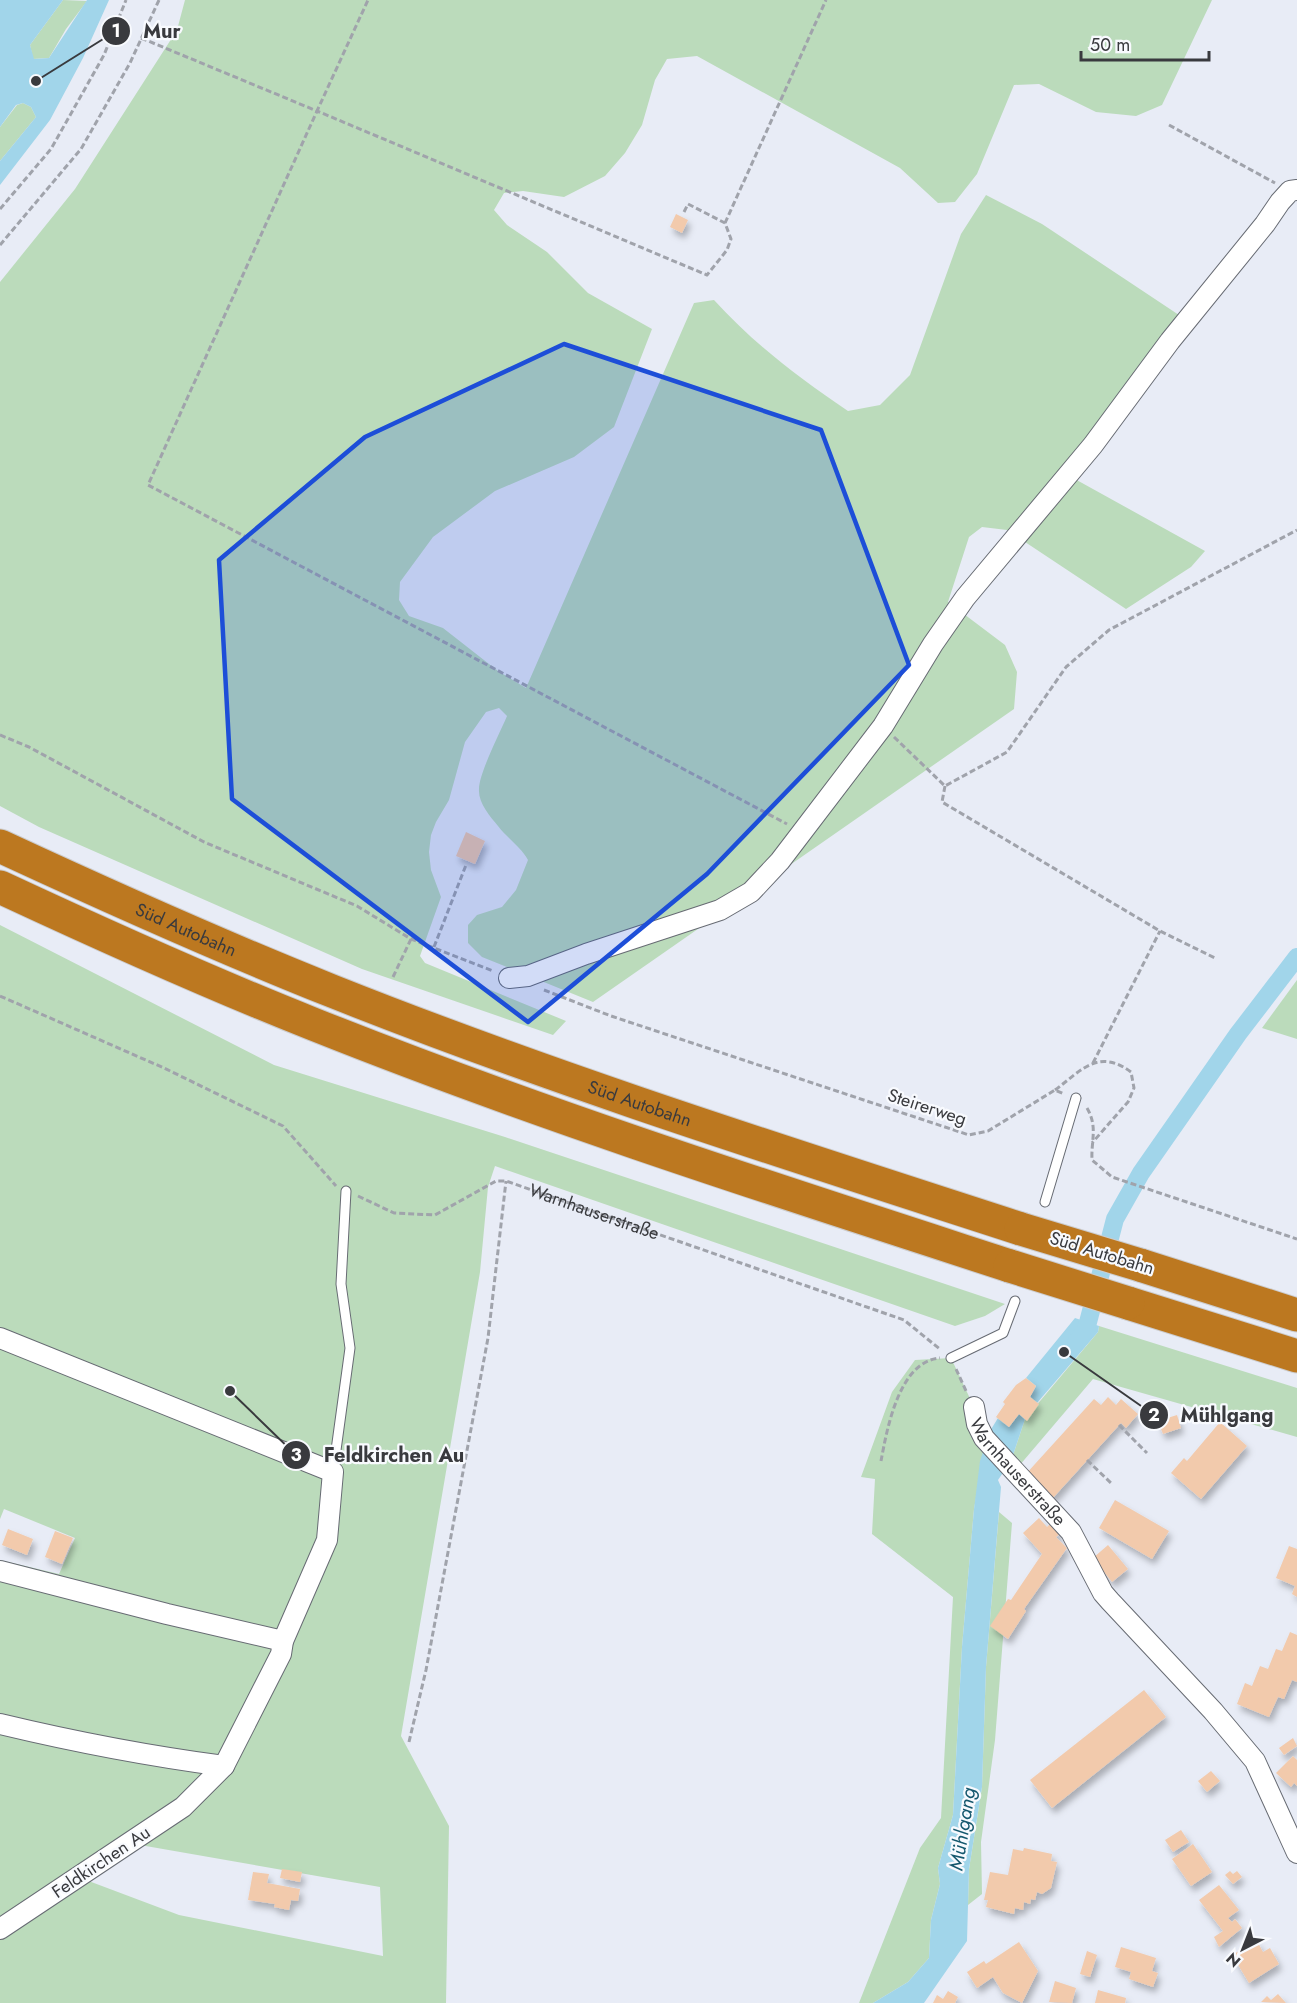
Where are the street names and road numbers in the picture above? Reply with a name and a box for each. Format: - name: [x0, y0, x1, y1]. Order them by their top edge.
- street label: Süd Autobahn: [131, 896, 241, 963]
- street label: Süd Autobahn: [584, 1074, 695, 1133]
- street label: Steirerweg: [884, 1082, 970, 1132]
- street label: Warnhauserstraße: [525, 1177, 663, 1247]
- street label: Süd Autobahn: [1047, 1225, 1157, 1281]
- street label: Warnhauserstraße: [963, 1413, 1072, 1531]
- street label: Feldkirchen Au: [47, 1819, 155, 1905]

